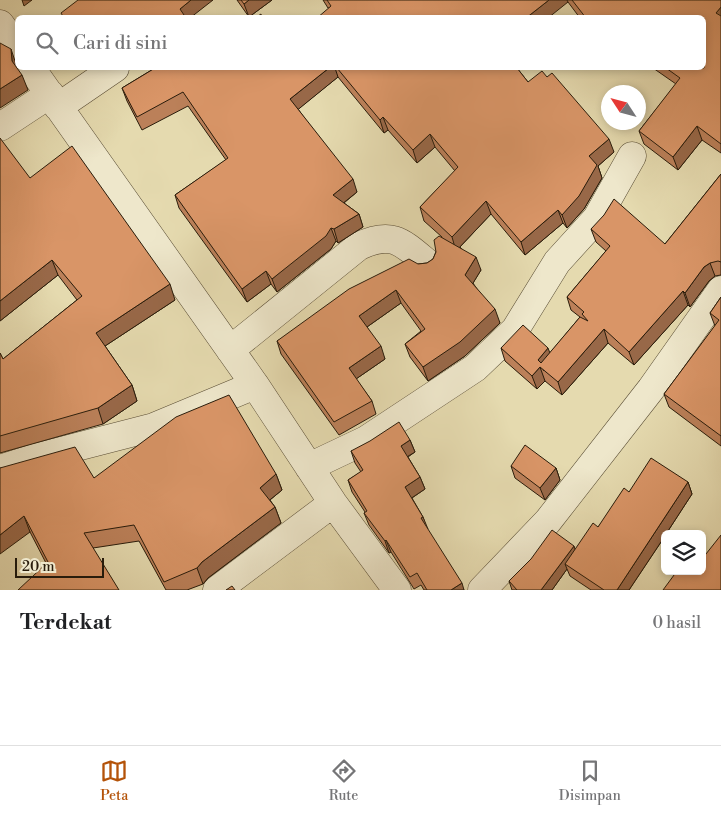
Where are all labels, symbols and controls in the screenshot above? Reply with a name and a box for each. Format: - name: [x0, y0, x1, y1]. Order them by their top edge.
- search box: [15, 15, 706, 70]
- icon: search: [33, 29, 61, 57]
- text: Cari di sini: [73, 31, 168, 55]
- north arrow: [601, 85, 646, 130]
- map controls: [661, 530, 706, 575]
- button: layers: [661, 530, 706, 575]
- scale bar: [15, 555, 104, 578]
- text: 20 m: [22, 558, 54, 576]
- text: Terdekat: [20, 610, 111, 636]
- text: 0 hasil: [652, 613, 701, 633]
- tab: Peta: [100, 757, 128, 805]
- tab: Rute: [329, 757, 358, 805]
- tab: Disimpan: [559, 757, 621, 805]

